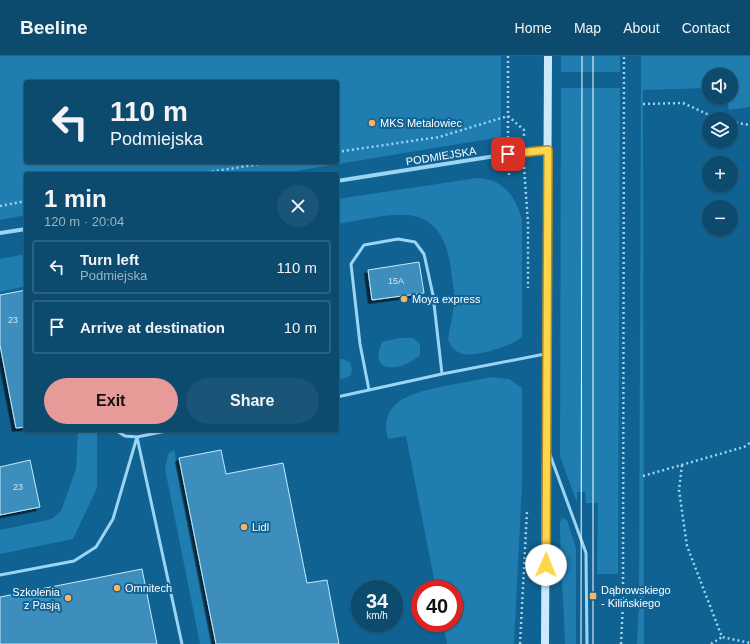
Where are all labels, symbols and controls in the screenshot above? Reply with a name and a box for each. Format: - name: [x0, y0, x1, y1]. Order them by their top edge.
- text: Beeline: [20, 17, 88, 38]
- text: Home: [515, 20, 552, 36]
- text: Map: [574, 20, 601, 36]
- text: About: [623, 20, 660, 36]
- text: Contact: [682, 20, 730, 36]
- map controls: [702, 68, 738, 236]
- button: sound: [702, 68, 738, 104]
- icon: left: [44, 96, 96, 148]
- text: 110 m: [110, 96, 188, 127]
- button: layers: [702, 112, 738, 148]
- place label: MKS Metalowiec: [380, 117, 462, 129]
- marker: MKS Metalowiec: [367, 118, 377, 128]
- text: Podmiejska: [110, 129, 203, 149]
- pin: [491, 137, 525, 171]
- icon: arrive: [497, 143, 519, 165]
- street label: PODMIEJSKA: [405, 144, 478, 167]
- button: +: [702, 156, 738, 192]
- text: 1 min: [44, 185, 107, 212]
- button: close: [277, 185, 319, 227]
- button: −: [702, 200, 738, 236]
- text: 120 m · 20:04: [44, 214, 124, 229]
- text: Turn left: [80, 251, 139, 268]
- icon: left: [46, 256, 68, 278]
- text: 110 m: [276, 259, 317, 276]
- text: Podmiejska: [80, 268, 147, 283]
- house number: 15A: [388, 276, 404, 286]
- place label: Moya express: [412, 293, 481, 305]
- marker: Moya express: [399, 294, 409, 304]
- house number: 23: [8, 315, 18, 325]
- icon: arrive: [46, 316, 68, 338]
- text: Arrive at destination: [80, 319, 225, 336]
- text: 10 m: [284, 319, 317, 336]
- button: Exit: [44, 378, 178, 424]
- button: Share: [186, 378, 319, 424]
- house number: 23: [13, 482, 23, 492]
- place label: Lidl: [252, 521, 269, 533]
- marker: Lidl: [239, 522, 249, 532]
- position arrow: [525, 544, 567, 586]
- speed limit sign: 40: [411, 580, 463, 632]
- place label: Omnitech: [125, 582, 172, 594]
- marker: Omnitech: [112, 583, 122, 593]
- place label: Dąbrowskiego - Kilińskiego: [601, 584, 671, 609]
- place label: Szkolenia z Pasją: [12, 586, 61, 611]
- text: 34: [366, 590, 388, 612]
- marker: Dąbrowskiego - Kilińskiego: [588, 591, 598, 601]
- marker: Szkolenia z Pasją: [63, 593, 73, 603]
- text: km/h: [366, 610, 388, 621]

